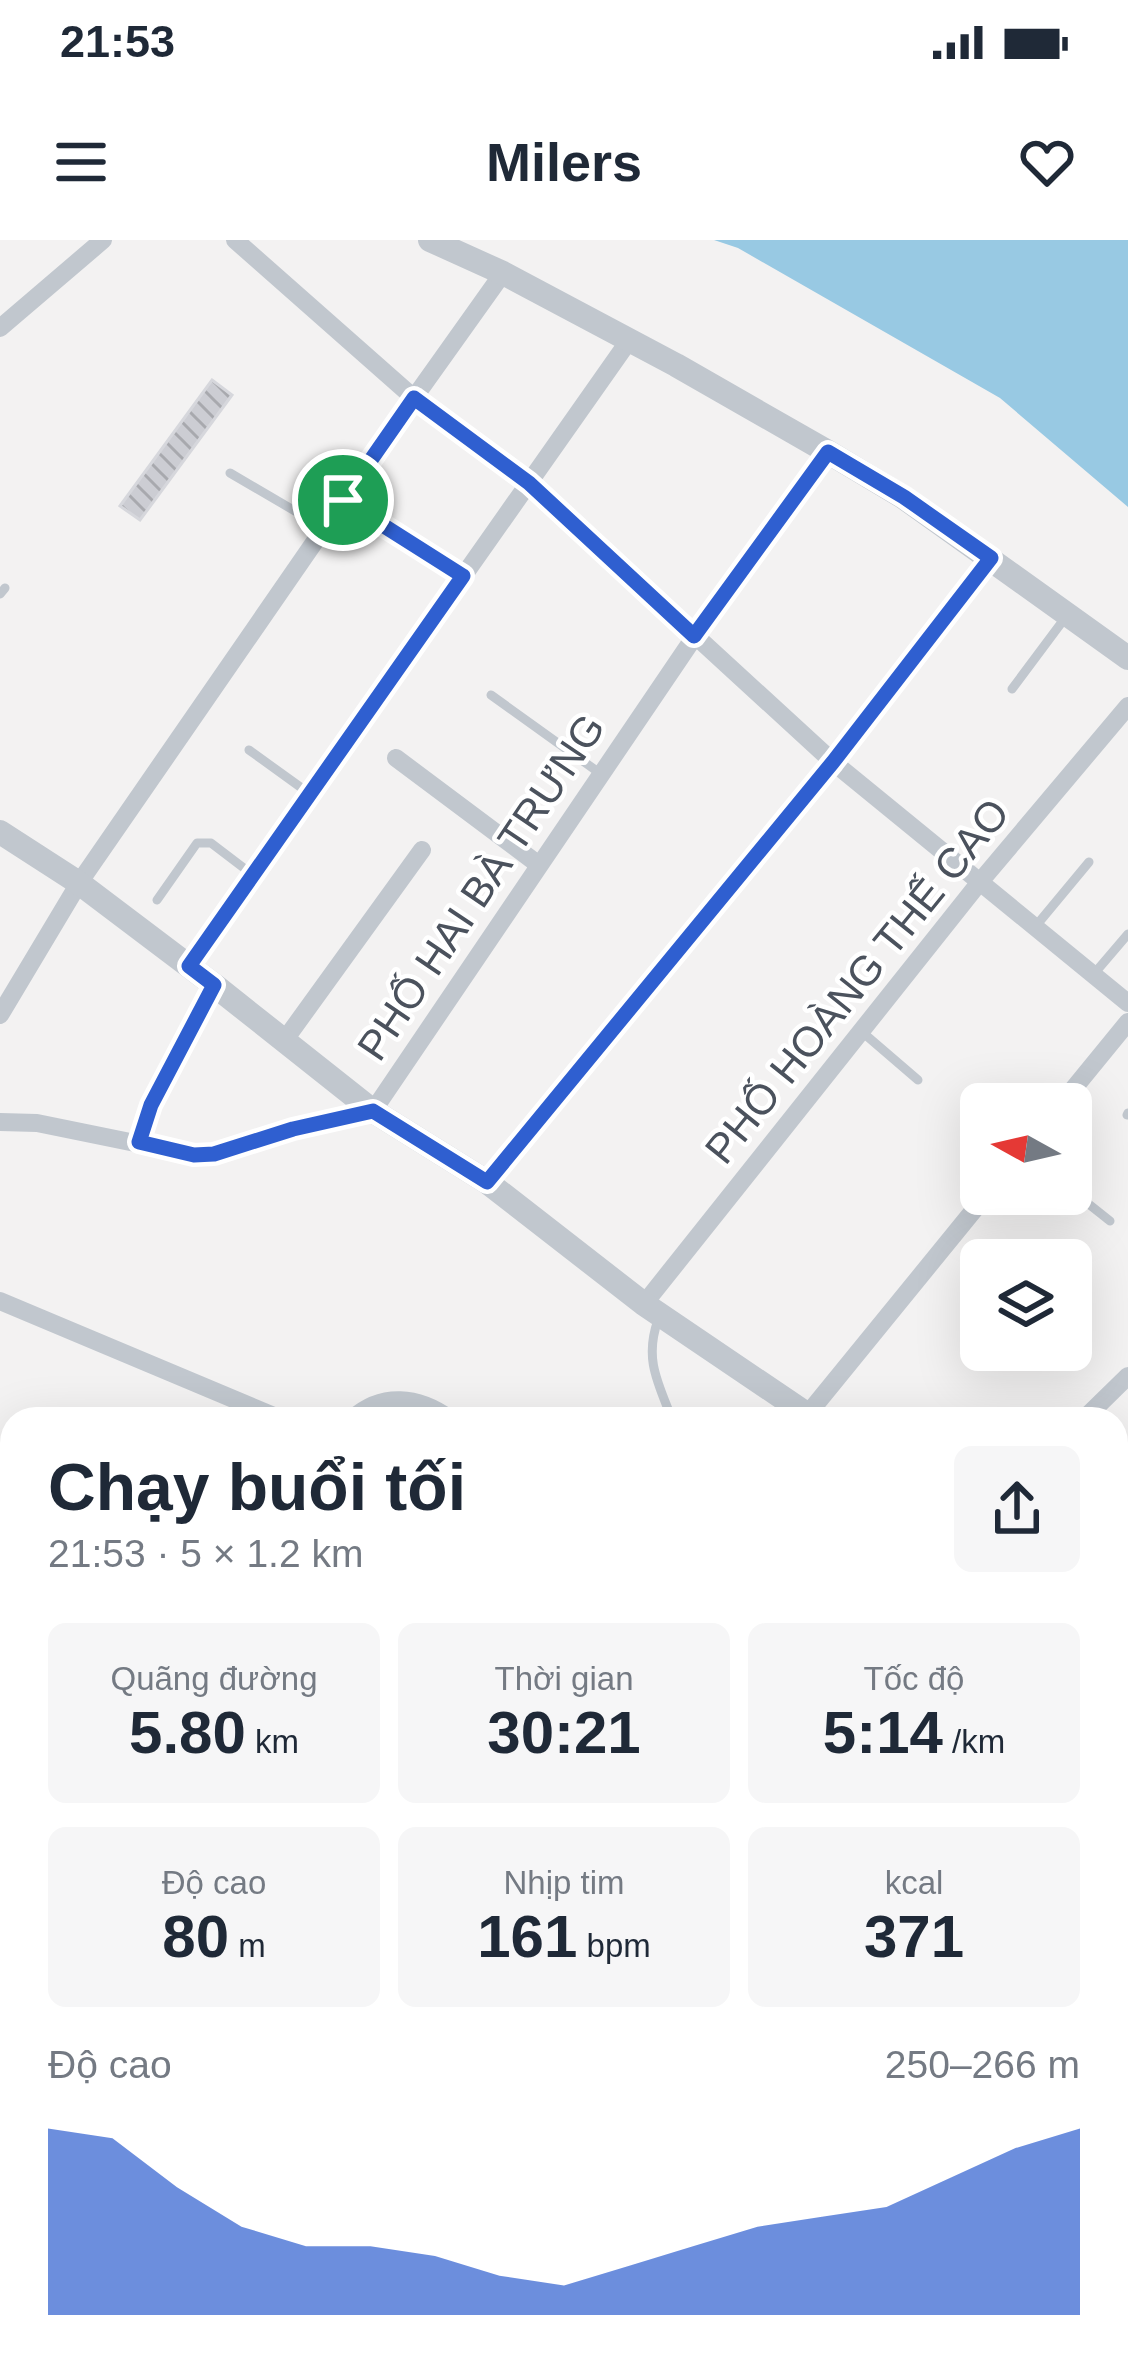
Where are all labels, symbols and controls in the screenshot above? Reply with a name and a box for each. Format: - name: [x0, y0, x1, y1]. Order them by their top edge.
- text: 21:53: [60, 16, 175, 67]
- icon: menu: [48, 129, 114, 195]
- icon: heart: [1014, 129, 1080, 195]
- text: Milers: [486, 132, 642, 192]
- pin: [292, 449, 394, 551]
- icon: arrive: [310, 467, 376, 533]
- street label: PHỐ HAI BÀ TRƯNG: [347, 705, 614, 1069]
- street label: PHỐ HOÀNG THẾ CAO: [695, 789, 1018, 1172]
- north arrow: [960, 1083, 1092, 1215]
- map controls: [960, 1083, 1092, 1371]
- button: layers: [960, 1239, 1092, 1371]
- button: share: [954, 1446, 1080, 1572]
- text: Chạy buổi tối: [48, 1450, 466, 1524]
- text: 21:53 · 5 × 1.2 km: [48, 1532, 363, 1575]
- text: Quãng đường: [110, 1660, 318, 1697]
- text: Thời gian: [494, 1660, 634, 1697]
- text: Tốc độ: [864, 1660, 964, 1697]
- text: 5.80: [129, 1699, 246, 1766]
- text: 30:21: [487, 1699, 641, 1766]
- text: 5:14: [823, 1699, 943, 1766]
- text: km: [246, 1723, 299, 1760]
- text: /km: [943, 1723, 1005, 1760]
- text: Độ cao: [162, 1864, 266, 1901]
- text: Nhịp tim: [503, 1864, 625, 1901]
- text: kcal: [885, 1864, 943, 1901]
- text: 80: [162, 1903, 229, 1970]
- text: 161: [477, 1903, 577, 1970]
- text: 371: [864, 1903, 964, 1970]
- text: m: [229, 1927, 266, 1964]
- text: bpm: [577, 1927, 651, 1964]
- text: Độ cao: [48, 2043, 172, 2086]
- text: 250–266 m: [885, 2043, 1080, 2086]

